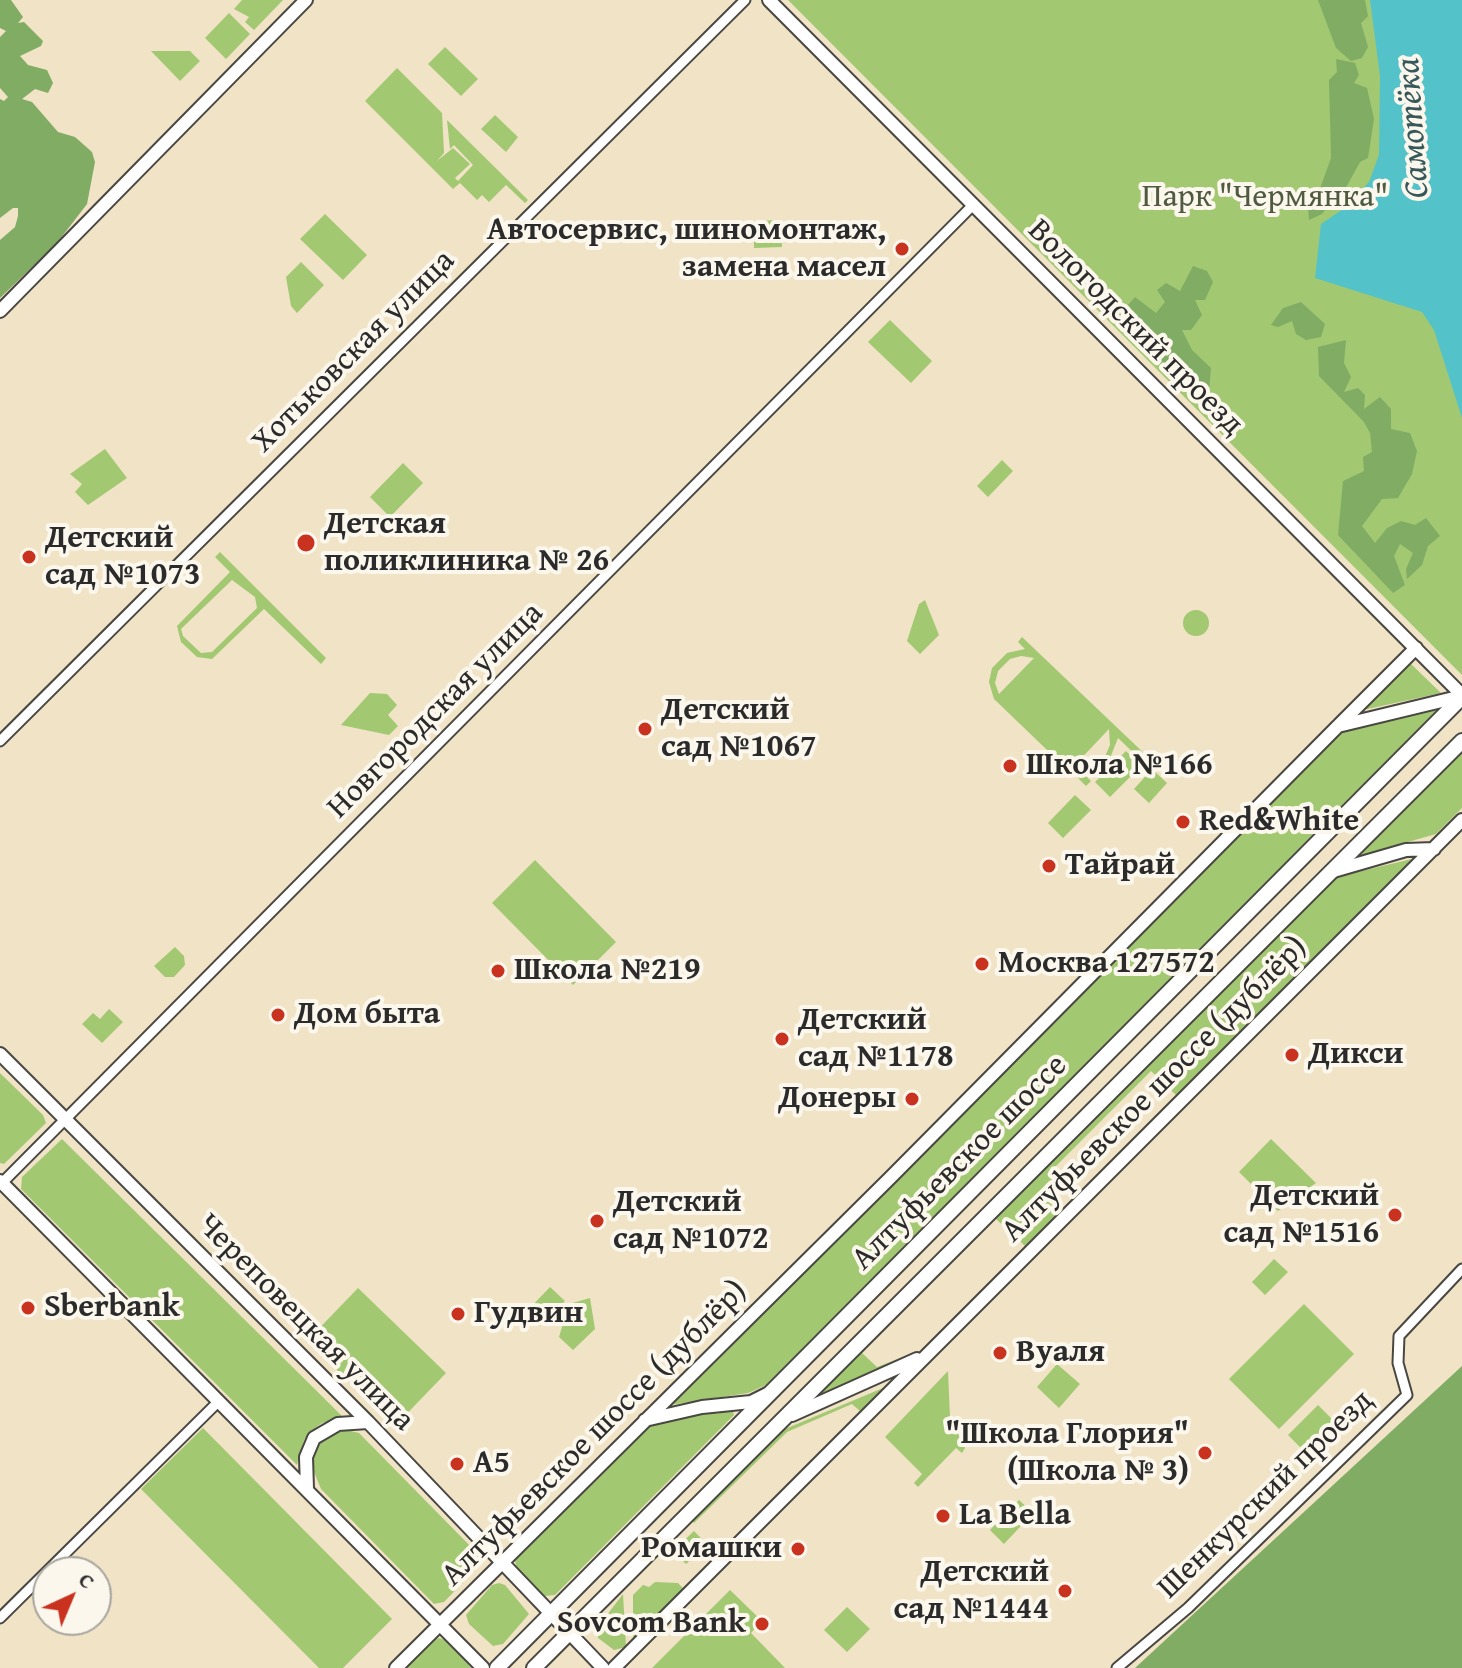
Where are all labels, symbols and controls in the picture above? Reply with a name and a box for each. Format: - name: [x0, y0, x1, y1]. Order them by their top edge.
- water label: Самотёка: [1389, 57, 1439, 199]
- park label: Парк "Чермянка": [1142, 179, 1388, 217]
- place label: Автосервис, шиномонтаж, замена масел: [487, 212, 886, 287]
- street label: Вологодский проезд: [1019, 212, 1251, 444]
- marker: Автосервис, шиномонтаж, замена масел: [893, 240, 911, 258]
- street label: Хотьковская улица: [245, 243, 463, 461]
- place label: Детская поликлиника № 26: [324, 506, 609, 581]
- place label: Детский сад №1073: [45, 520, 201, 595]
- marker: Детская поликлиника № 26: [295, 532, 317, 554]
- marker: Детский сад №1073: [20, 548, 38, 566]
- street label: Новгородская улица: [320, 595, 552, 827]
- place label: Детский сад №1067: [661, 692, 817, 767]
- marker: Детский сад №1067: [636, 720, 654, 738]
- place label: Школа №166: [1026, 747, 1213, 785]
- marker: Школа №166: [1001, 757, 1019, 775]
- place label: Red&White: [1199, 803, 1359, 841]
- marker: Red&White: [1174, 813, 1192, 831]
- place label: Тайрай: [1065, 847, 1175, 885]
- marker: Тайрай: [1040, 857, 1058, 875]
- street label: Алтуфьевское шоссе (дублёр): [994, 929, 1316, 1251]
- place label: Москва 127572: [998, 945, 1215, 983]
- place label: Школа №219: [514, 952, 701, 990]
- marker: Москва 127572: [973, 955, 991, 973]
- marker: Школа №219: [489, 962, 507, 980]
- place label: Дом быта: [294, 996, 440, 1034]
- place label: Детский сад №1178: [798, 1002, 954, 1077]
- marker: Дом быта: [269, 1006, 287, 1024]
- marker: Детский сад №1178: [773, 1030, 791, 1048]
- place label: Дикси: [1308, 1036, 1404, 1074]
- marker: Дикси: [1283, 1046, 1301, 1064]
- street label: Алтуфьевское шоссе: [844, 1047, 1076, 1279]
- place label: Донеры: [778, 1080, 896, 1118]
- marker: Донеры: [903, 1090, 921, 1108]
- place label: Детский сад №1516: [1223, 1178, 1379, 1253]
- place label: Детский сад №1072: [613, 1184, 769, 1259]
- street label: Череповецкая улица: [188, 1206, 422, 1440]
- marker: Детский сад №1516: [1386, 1206, 1404, 1224]
- marker: Детский сад №1072: [588, 1212, 606, 1230]
- street label: Алтуфьевское шоссе (дублёр): [434, 1273, 756, 1595]
- place label: Sberbank: [44, 1289, 180, 1327]
- place label: Гудвин: [474, 1295, 583, 1333]
- marker: Sberbank: [19, 1299, 37, 1317]
- marker: Гудвин: [449, 1305, 467, 1323]
- place label: Вуаля: [1016, 1334, 1105, 1372]
- marker: Вуаля: [991, 1344, 1009, 1362]
- street label: Шенкурский проезд: [1150, 1382, 1382, 1608]
- place label: "Школа Глория" (Школа № 3): [945, 1416, 1189, 1491]
- marker: "Школа Глория" (Школа № 3): [1196, 1444, 1214, 1462]
- place label: A5: [473, 1445, 510, 1483]
- marker: A5: [448, 1455, 466, 1473]
- place label: La Bella: [959, 1497, 1071, 1535]
- marker: La Bella: [934, 1507, 952, 1525]
- place label: Ромашки: [641, 1530, 782, 1568]
- marker: Ромашки: [789, 1540, 807, 1558]
- place label: Детский сад №1444: [893, 1554, 1049, 1629]
- north arrow: [32, 1556, 112, 1636]
- text: С: [72, 1564, 103, 1596]
- marker: Детский сад №1444: [1056, 1582, 1074, 1600]
- place label: Sovcom Bank: [557, 1605, 746, 1643]
- marker: Sovcom Bank: [753, 1615, 771, 1633]

